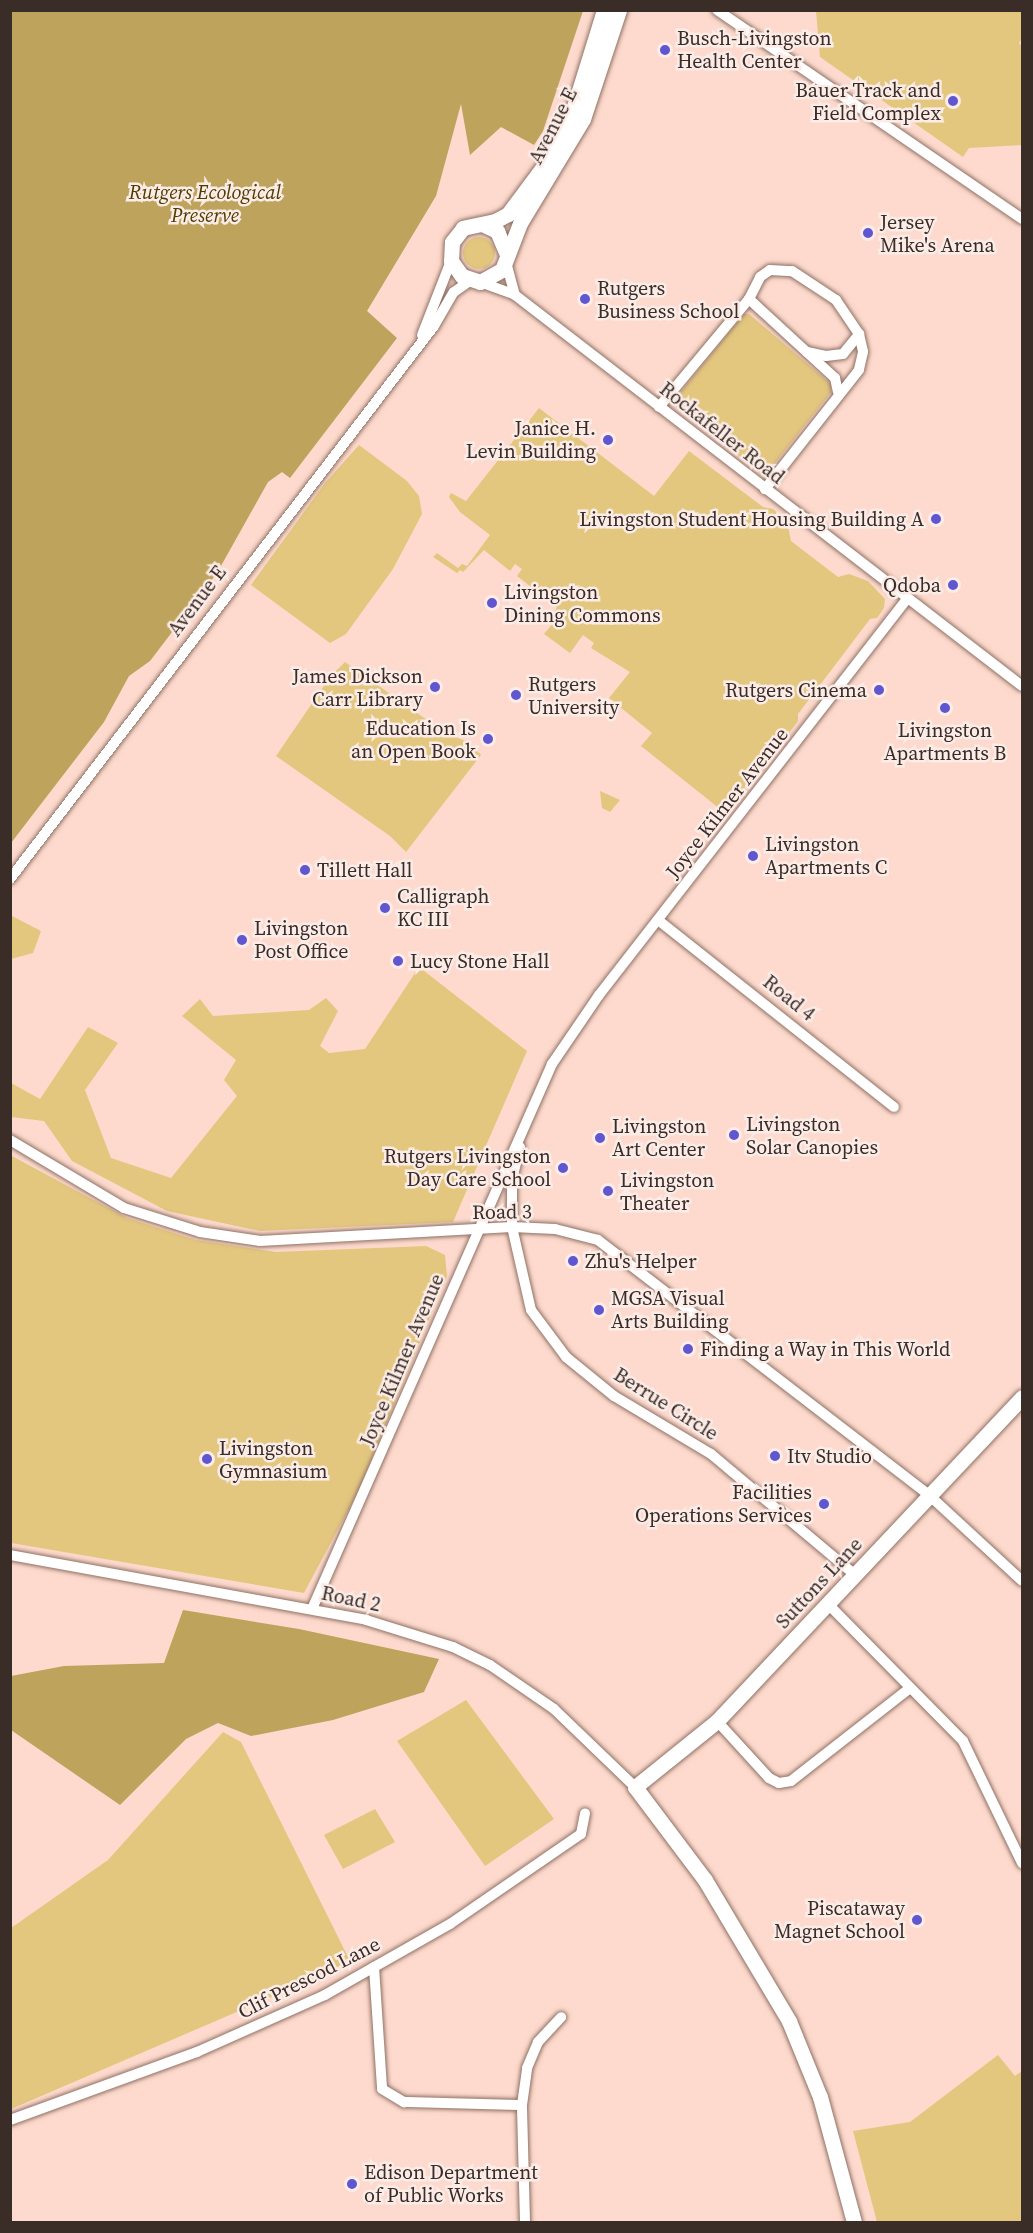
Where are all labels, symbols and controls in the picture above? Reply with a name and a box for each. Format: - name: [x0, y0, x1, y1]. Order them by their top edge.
- place label: Busch-Livingston Health Center: [677, 27, 832, 74]
- marker: Busch-Livingston Health Center: [658, 43, 672, 57]
- place label: Bauer Track and Field Complex: [795, 78, 941, 125]
- street label: Avenue E: [524, 84, 582, 168]
- marker: Bauer Track and Field Complex: [946, 94, 960, 108]
- park label: Rutgers Ecological Preserve: [129, 181, 281, 228]
- place label: Jersey Mike's Arena: [880, 210, 995, 257]
- marker: Jersey Mike's Arena: [861, 226, 875, 240]
- place label: Rutgers Business School: [597, 276, 739, 323]
- marker: Rutgers Business School: [578, 292, 592, 306]
- street label: Rockafeller Road: [655, 377, 789, 489]
- place label: Janice H. Levin Building: [466, 416, 596, 463]
- marker: Janice H. Levin Building: [601, 433, 615, 447]
- place label: Livingston Student Housing Building A: [579, 507, 924, 531]
- marker: Livingston Student Housing Building A: [929, 512, 943, 526]
- street label: Avenue E: [163, 561, 231, 641]
- place label: Qdoba: [883, 573, 941, 597]
- marker: Qdoba: [946, 578, 960, 592]
- place label: Livingston Dining Commons: [504, 580, 661, 627]
- marker: Livingston Dining Commons: [485, 596, 499, 610]
- place label: James Dickson Carr Library: [292, 664, 423, 711]
- place label: Rutgers University: [528, 672, 619, 719]
- place label: Rutgers Cinema: [725, 678, 867, 702]
- marker: James Dickson Carr Library: [428, 680, 442, 694]
- marker: Rutgers Cinema: [872, 683, 886, 697]
- marker: Rutgers University: [509, 688, 523, 702]
- marker: Livingston Apartments B: [938, 701, 952, 715]
- place label: Education Is an Open Book: [351, 716, 476, 763]
- place label: Livingston Apartments B: [884, 718, 1006, 765]
- street label: Joyce Kilmer Avenue: [661, 723, 793, 883]
- marker: Education Is an Open Book: [481, 732, 495, 746]
- place label: Livingston Apartments C: [765, 832, 887, 879]
- marker: Livingston Apartments C: [746, 849, 760, 863]
- place label: Tillett Hall: [317, 858, 412, 882]
- marker: Tillett Hall: [298, 863, 312, 877]
- place label: Calligraph KC III: [397, 885, 490, 932]
- marker: Calligraph KC III: [378, 901, 392, 915]
- place label: Livingston Post Office: [254, 916, 349, 963]
- marker: Livingston Post Office: [235, 933, 249, 947]
- place label: Lucy Stone Hall: [410, 949, 550, 973]
- marker: Lucy Stone Hall: [391, 954, 405, 968]
- street label: Road 4: [758, 970, 820, 1026]
- place label: Livingston Solar Canopies: [746, 1112, 878, 1159]
- place label: Livingston Art Center: [612, 1114, 706, 1161]
- marker: Livingston Solar Canopies: [727, 1128, 741, 1142]
- marker: Livingston Art Center: [593, 1131, 607, 1145]
- place label: Rutgers Livingston Day Care School: [384, 1144, 551, 1191]
- marker: Rutgers Livingston Day Care School: [556, 1161, 570, 1175]
- place label: Livingston Theater: [620, 1168, 714, 1215]
- marker: Livingston Theater: [601, 1184, 615, 1198]
- street label: Road 3: [472, 1199, 532, 1225]
- place label: Zhu's Helper: [585, 1249, 697, 1273]
- marker: Zhu's Helper: [566, 1254, 580, 1268]
- street label: Joyce Kilmer Avenue: [355, 1270, 449, 1450]
- place label: MGSA Visual Arts Building: [611, 1286, 728, 1333]
- marker: MGSA Visual Arts Building: [592, 1303, 606, 1317]
- place label: Finding a Way in This World: [700, 1337, 952, 1361]
- marker: Finding a Way in This World: [681, 1342, 695, 1356]
- street label: Berrue Circle: [609, 1362, 723, 1446]
- place label: Livingston Gymnasium: [219, 1436, 328, 1483]
- place label: Itv Studio: [787, 1444, 872, 1468]
- marker: Itv Studio: [768, 1449, 782, 1463]
- marker: Livingston Gymnasium: [200, 1452, 214, 1466]
- place label: Facilities Operations Services: [635, 1480, 812, 1527]
- marker: Facilities Operations Services: [817, 1497, 831, 1511]
- street label: Suttons Lane: [771, 1533, 867, 1633]
- street label: Road 2: [319, 1581, 383, 1617]
- place label: Piscataway Magnet School: [774, 1896, 905, 1943]
- marker: Piscataway Magnet School: [910, 1913, 924, 1927]
- street label: Clif Prescod Lane: [234, 1932, 384, 2024]
- place label: Edison Department of Public Works: [364, 2160, 538, 2207]
- marker: Edison Department of Public Works: [345, 2177, 359, 2191]

